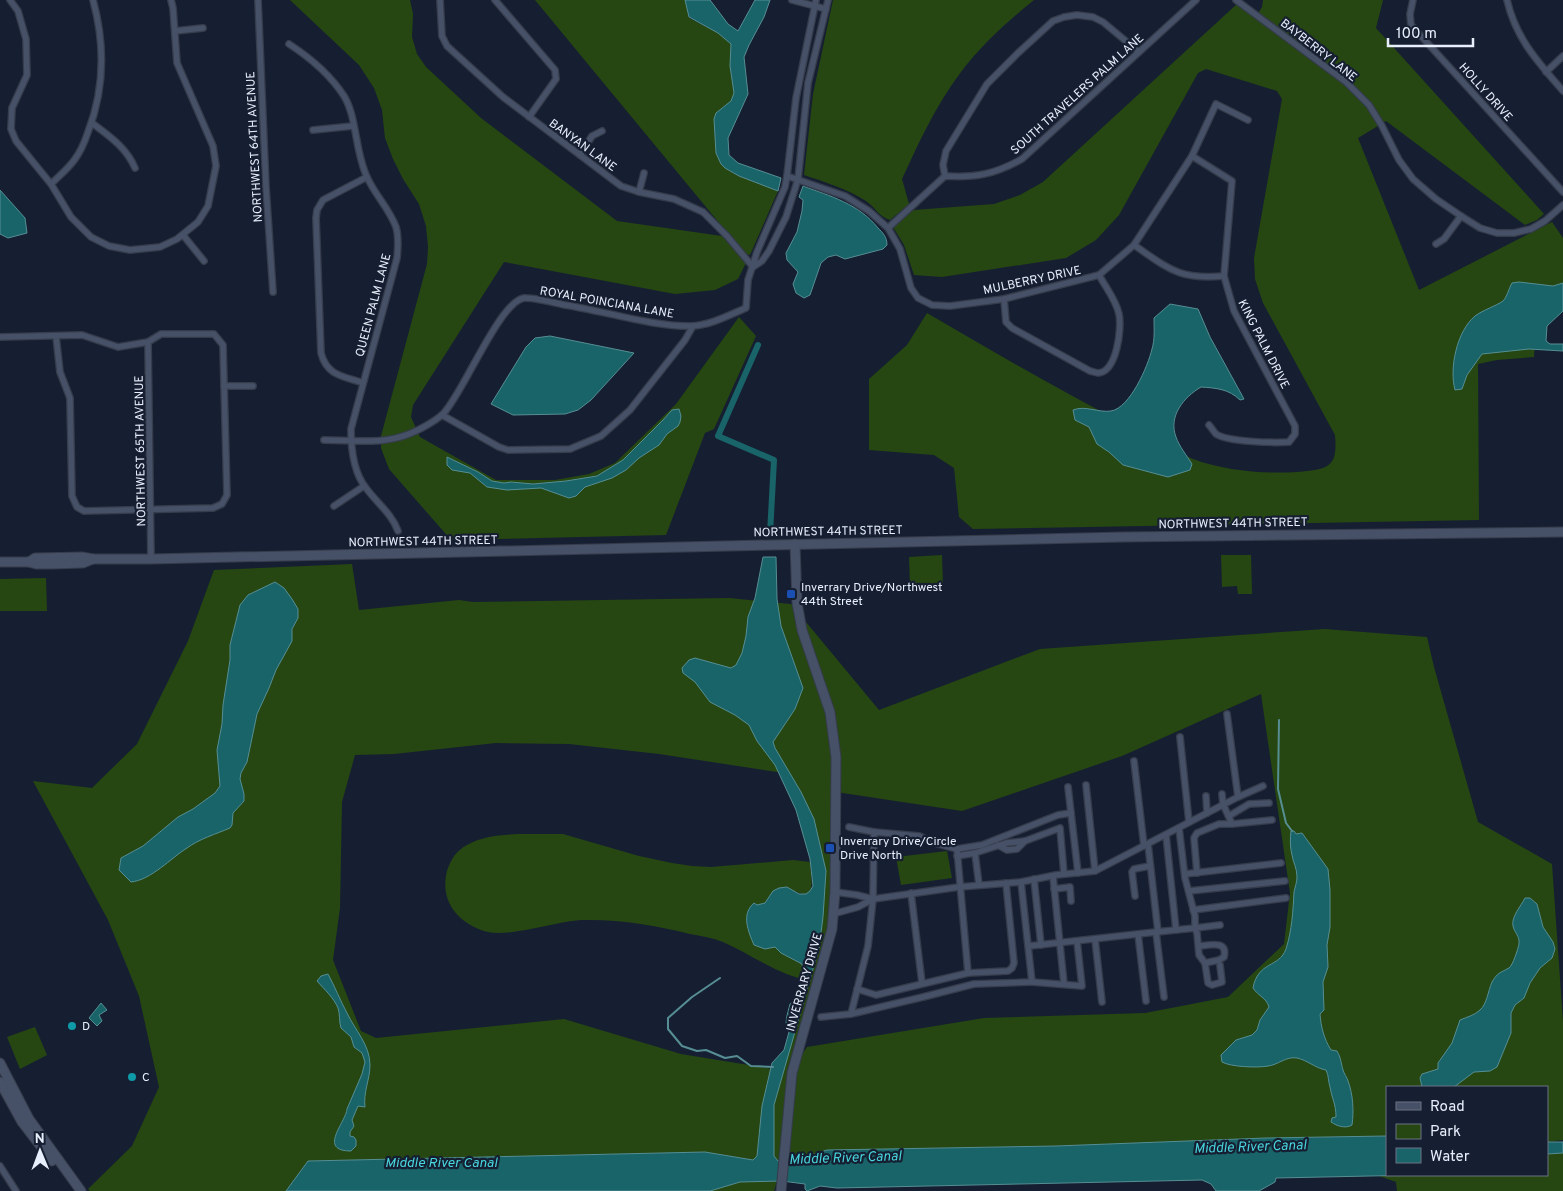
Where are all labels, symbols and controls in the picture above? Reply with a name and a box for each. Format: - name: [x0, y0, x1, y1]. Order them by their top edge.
- scale bar: [1388, 15, 1473, 47]
- street label: BAYBERRY LANE: [1277, 16, 1360, 86]
- text: 100 m: [1396, 25, 1437, 44]
- street label: SOUTH TRAVELERS PALM LANE: [1008, 31, 1148, 159]
- street label: HOLLY DRIVE: [1455, 60, 1516, 125]
- street label: NORTHWEST 64TH AVENUE: [243, 71, 267, 223]
- street label: BANYAN LANE: [545, 116, 619, 176]
- street label: QUEEN PALM LANE: [352, 252, 395, 359]
- street label: MULBERRY DRIVE: [982, 263, 1083, 299]
- street label: ROYAL POINCIANA LANE: [538, 283, 675, 323]
- street label: KING PALM DRIVE: [1234, 297, 1293, 392]
- street label: NORTHWEST 65TH AVENUE: [132, 375, 150, 527]
- street label: NORTHWEST 44TH STREET: [1158, 515, 1308, 533]
- street label: NORTHWEST 44TH STREET: [753, 523, 903, 541]
- street label: NORTHWEST 44TH STREET: [348, 533, 498, 551]
- place label: Inverrary Drive/Northwest 44th Street: [801, 580, 943, 610]
- marker: Inverrary Drive/Northwest 44th Street: [785, 588, 797, 600]
- place label: Inverrary Drive/Circle Drive North: [840, 834, 956, 864]
- marker: Inverrary Drive/Circle Drive North: [824, 842, 836, 854]
- street label: INVERRARY DRIVE: [783, 931, 827, 1034]
- place label: D: [82, 1019, 90, 1035]
- marker: D: [66, 1020, 78, 1032]
- place label: C: [142, 1070, 150, 1086]
- marker: C: [126, 1071, 138, 1083]
- legend: [1386, 1086, 1548, 1176]
- text: Road: [1430, 1098, 1465, 1117]
- text: Park: [1430, 1123, 1461, 1142]
- north arrow: [15, 1126, 65, 1176]
- text: N: [35, 1131, 45, 1148]
- water label: Middle River Canal: [1193, 1137, 1308, 1158]
- water label: Middle River Canal: [788, 1148, 903, 1169]
- text: Water: [1430, 1148, 1470, 1167]
- water label: Middle River Canal: [385, 1155, 499, 1172]

